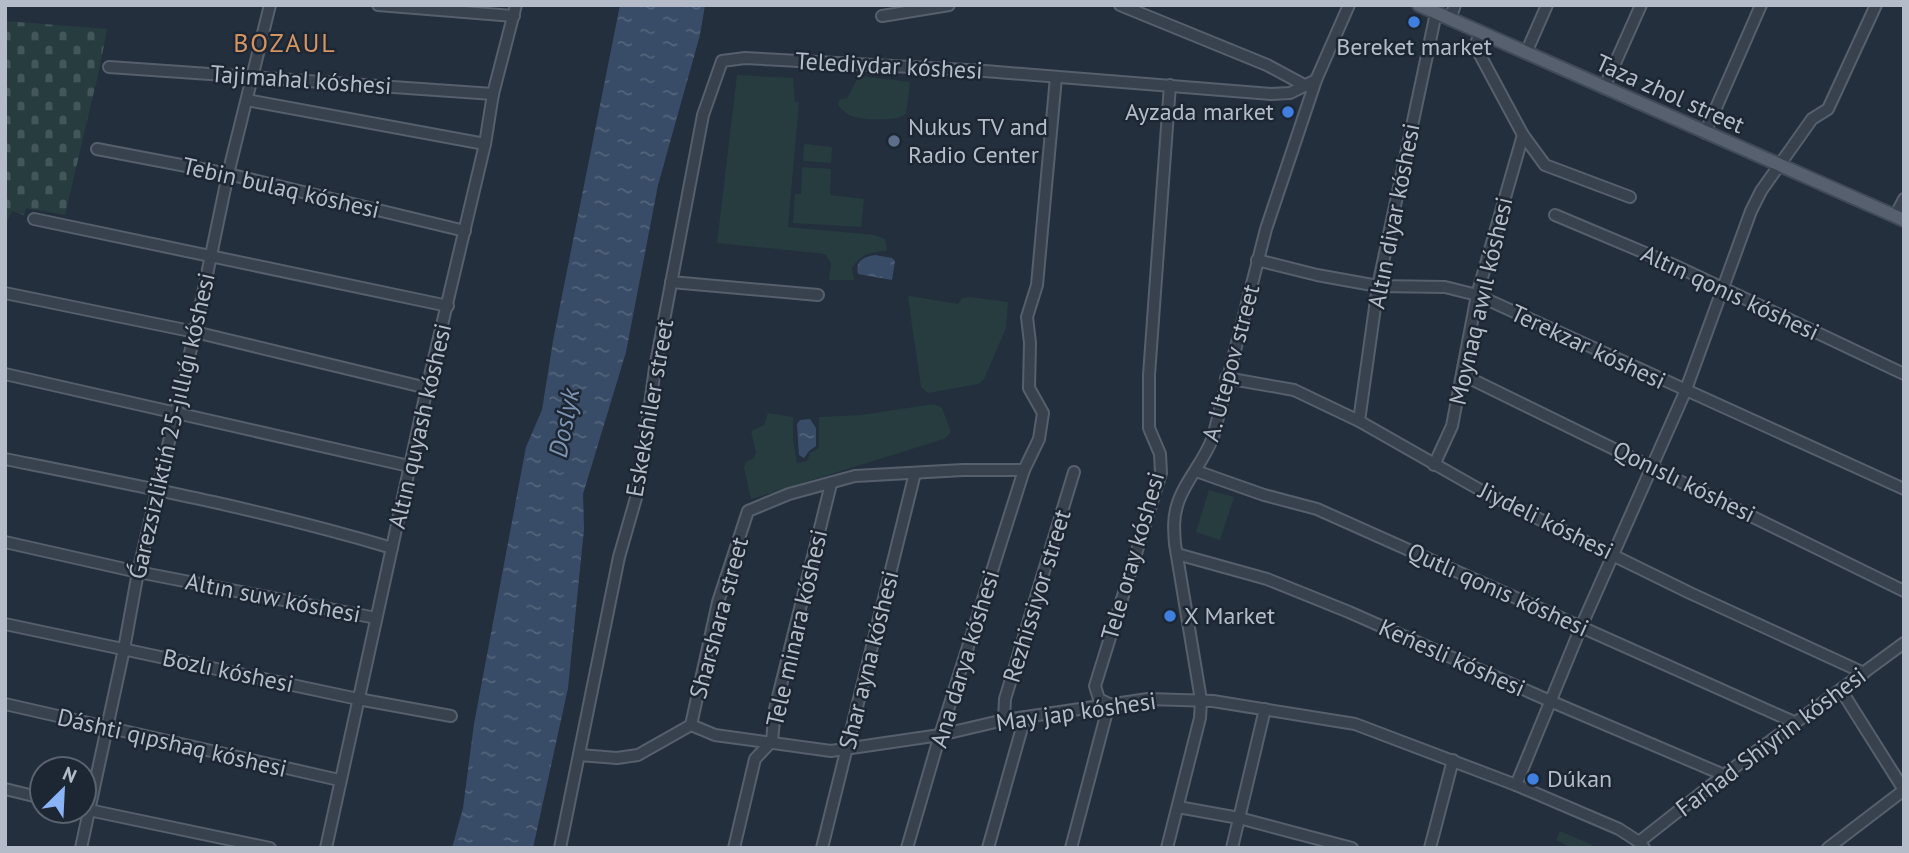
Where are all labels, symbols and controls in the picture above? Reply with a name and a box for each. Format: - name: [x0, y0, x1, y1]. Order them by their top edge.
- marker: Bereket market: [1406, 14, 1422, 30]
- district label: BOZAUL: [233, 26, 337, 59]
- place label: Bereket market: [1336, 31, 1492, 62]
- street label: Telediydar kóshesi: [795, 45, 984, 86]
- street label: Taza zhol street: [1591, 47, 1750, 140]
- street label: Tajimahal kóshesi: [209, 58, 393, 101]
- place label: Ayzada market: [1125, 96, 1274, 127]
- marker: Ayzada market: [1280, 104, 1296, 120]
- place label: Nukus TV and Radio Center: [908, 111, 1048, 170]
- street label: Altın diyar kóshesi: [1360, 121, 1427, 311]
- marker: Nukus TV and Radio Center: [886, 133, 902, 149]
- street label: Tebin bulaq kóshesi: [179, 150, 383, 225]
- street label: Moynaq awıl kóshesi: [1442, 194, 1520, 408]
- street label: Altın qonıs kóshesi: [1636, 238, 1824, 347]
- street label: Ǵarezsizliktiń 25-jıllıǵı kóshesi: [121, 270, 222, 582]
- street label: A. Utepov street: [1195, 281, 1266, 445]
- street label: Terekzar kóshesi: [1506, 297, 1671, 396]
- street label: Eskekshiler street: [619, 317, 680, 499]
- street label: Altın quyash kóshesi: [381, 320, 458, 532]
- water label: Doslyk: [541, 384, 587, 460]
- street label: Qonıslı kóshesi: [1608, 434, 1761, 529]
- street label: Tele oray kóshesi: [1094, 468, 1171, 644]
- street label: Jiydeli kóshesi: [1473, 474, 1618, 566]
- street label: Rezhissiyor street: [996, 506, 1078, 686]
- street label: Tele minara kóshesi: [759, 526, 834, 730]
- street label: Sharshara street: [682, 534, 755, 702]
- street label: Qutlı qonıs kóshesi: [1403, 536, 1594, 643]
- street label: Altın suw kóshesi: [183, 565, 363, 630]
- street label: Ana darya kóshesi: [923, 566, 1006, 751]
- street label: Shar ayna kóshesi: [831, 567, 906, 752]
- place label: X Market: [1184, 600, 1275, 631]
- marker: X Market: [1162, 608, 1178, 624]
- street label: Keńesli kóshesi: [1374, 611, 1530, 704]
- street label: Bozlı kóshesi: [160, 642, 296, 700]
- street label: Farhad Shiyrin kóshesi: [1669, 660, 1872, 823]
- street label: May jap kóshesi: [994, 685, 1158, 738]
- street label: Dáshti qıpshaq kóshesi: [54, 701, 290, 784]
- north arrow: [28, 755, 98, 825]
- text: N: [59, 761, 80, 788]
- place label: Dúkan: [1547, 763, 1612, 794]
- marker: Dúkan: [1525, 771, 1541, 787]

